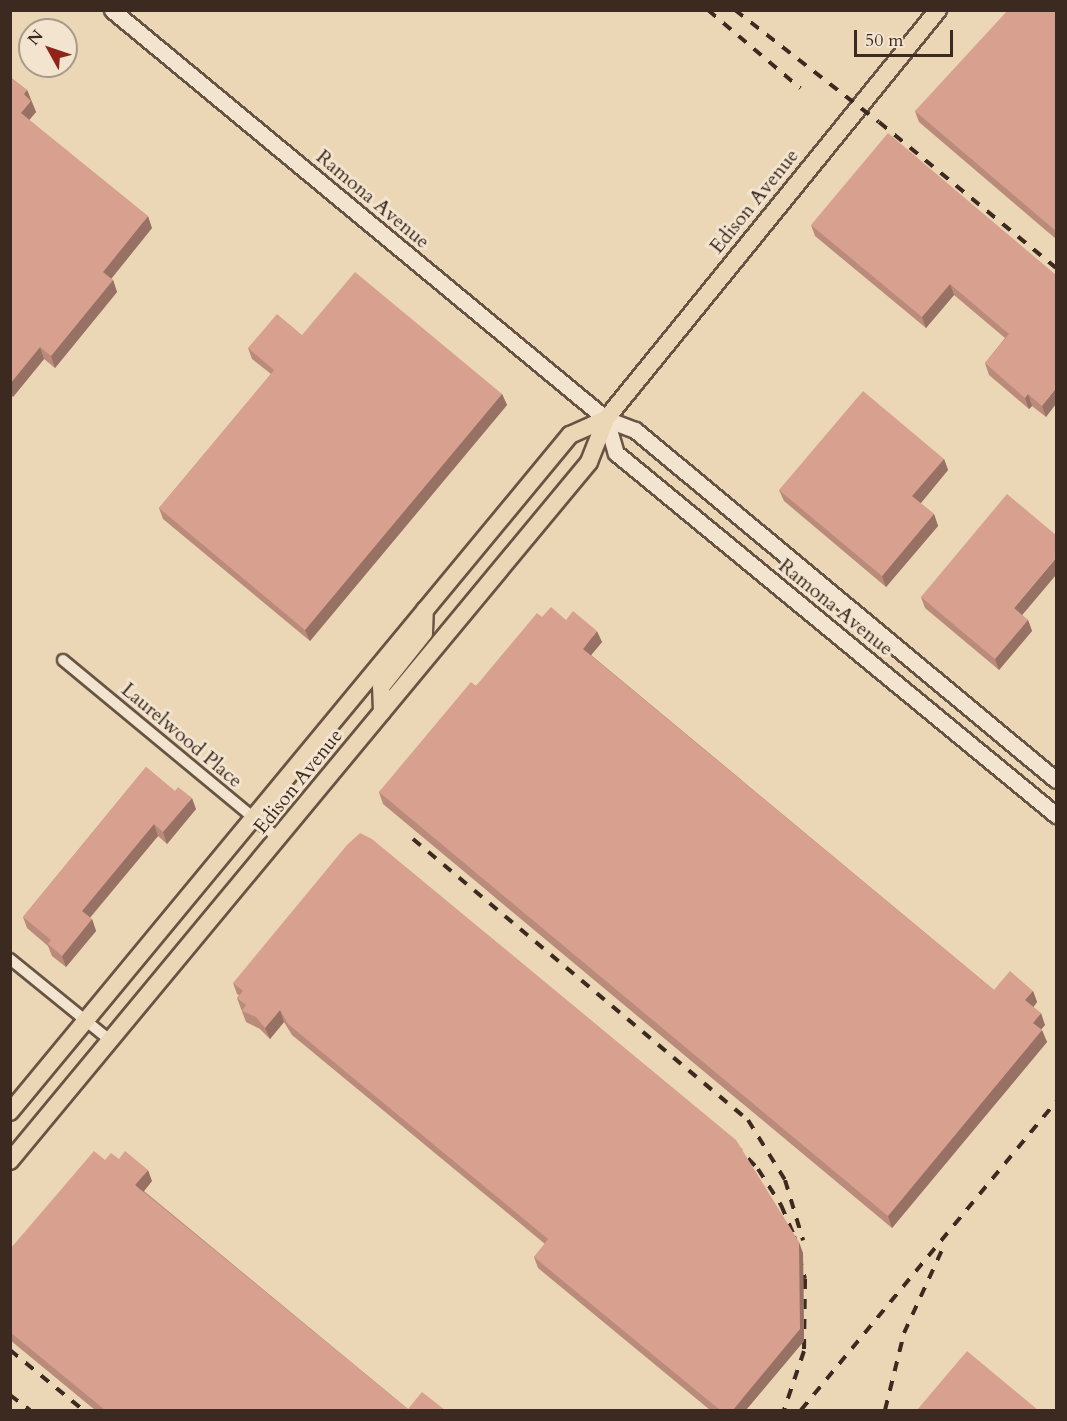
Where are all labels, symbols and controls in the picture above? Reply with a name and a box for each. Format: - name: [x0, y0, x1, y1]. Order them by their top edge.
- north arrow: [18, 18, 78, 78]
- scale bar: [857, 18, 956, 56]
- text: N: [23, 25, 49, 50]
- text: 50 m: [865, 28, 904, 53]
- street label: Edison Avenue: [704, 144, 804, 258]
- street label: Ramona Avenue: [311, 145, 435, 253]
- street label: Ramona Avenue: [774, 553, 898, 661]
- street label: Laurelwood Place: [117, 677, 247, 793]
- street label: Edison Avenue: [248, 724, 348, 838]

